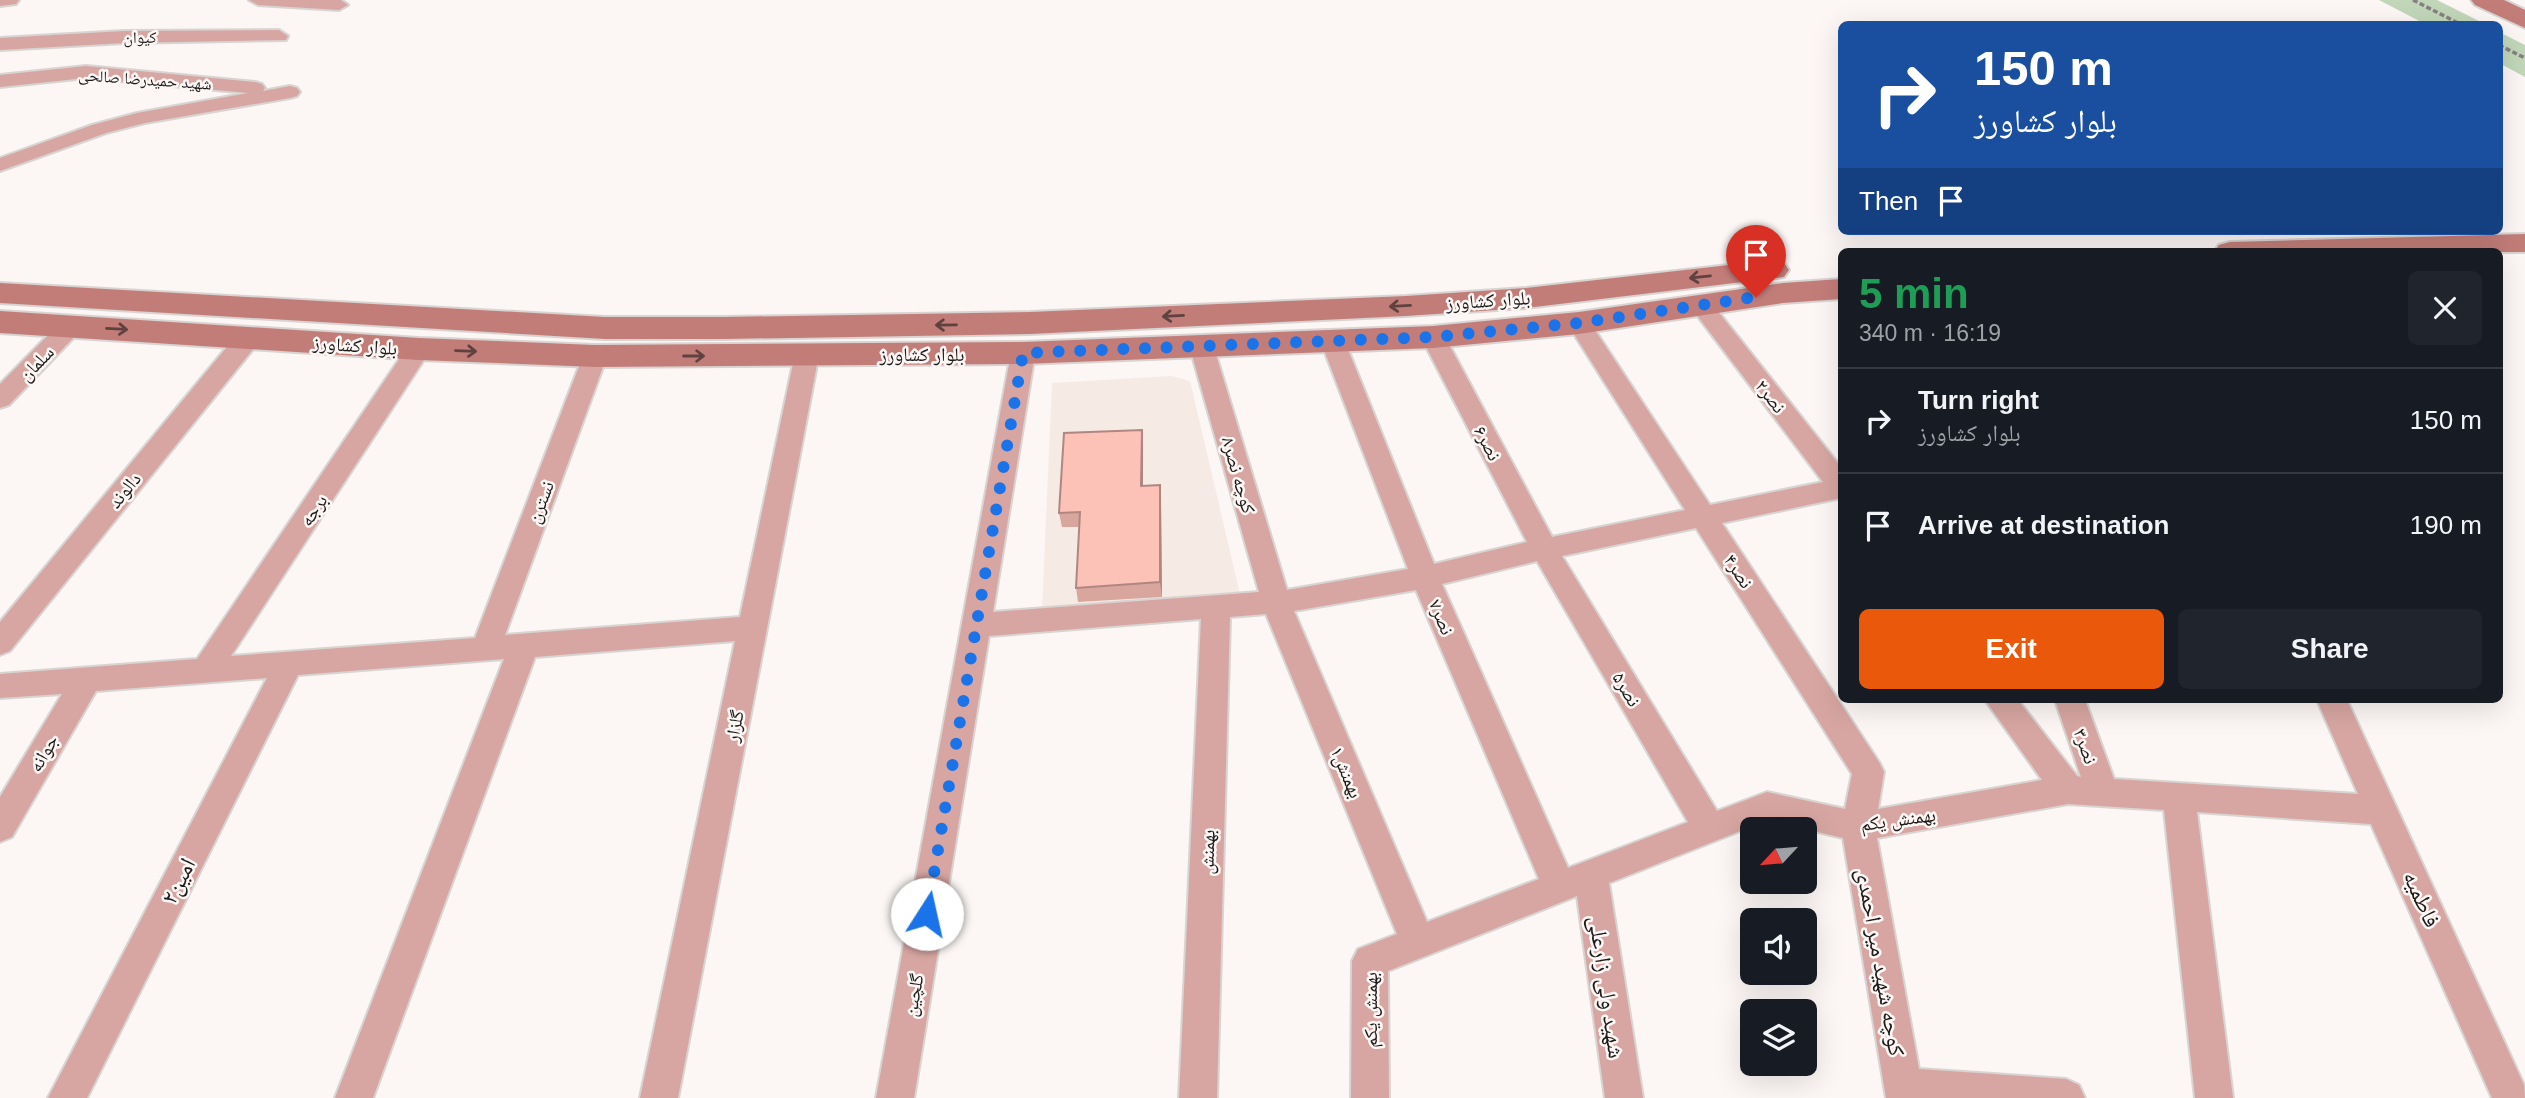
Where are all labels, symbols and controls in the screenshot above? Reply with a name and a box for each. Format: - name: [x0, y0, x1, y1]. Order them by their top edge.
- street label: کیوان: [123, 29, 157, 48]
- text: 150 m: [1974, 41, 2113, 95]
- icon: right: [1859, 49, 1950, 140]
- street label: شهید حمیدرضا صالحی: [78, 66, 212, 95]
- text: بلوار کشاورز: [1974, 103, 2117, 139]
- icon: arrive: [1932, 182, 1970, 220]
- text: Then: [1859, 186, 1918, 216]
- pin: [1726, 225, 1786, 297]
- icon: arrive: [1737, 236, 1775, 274]
- text: 5 min: [1859, 270, 1969, 317]
- one-way arrow: [1689, 271, 1712, 284]
- button: close: [2408, 271, 2482, 345]
- street label: بلوار کشاورز: [1444, 287, 1531, 315]
- one-way arrow: [1389, 300, 1412, 313]
- one-way arrow: [1162, 310, 1185, 323]
- one-way arrow: [934, 318, 957, 332]
- text: 340 m · 16:19: [1859, 320, 2001, 346]
- one-way arrow: [105, 323, 128, 336]
- street label: بلوار کشاورز: [311, 332, 398, 360]
- street label: سلمان: [15, 341, 59, 386]
- street label: بلوار کشاورز: [879, 344, 964, 366]
- one-way arrow: [455, 345, 478, 358]
- one-way arrow: [682, 349, 705, 363]
- street label: نصر۲: [1750, 376, 1790, 418]
- text: Turn right: [1918, 385, 2039, 415]
- icon: right: [1859, 402, 1897, 440]
- text: 150 m: [2410, 405, 2482, 435]
- text: بلوار کشاورز: [1918, 420, 2021, 446]
- street label: نصر۶: [1469, 422, 1505, 465]
- street label: کوچه نصر۸: [1217, 434, 1260, 516]
- street label: دالوند: [104, 468, 146, 513]
- street label: نسترن: [523, 478, 559, 527]
- street label: برجه: [295, 490, 332, 531]
- icon: arrive: [1859, 507, 1897, 545]
- text: Arrive at destination: [1918, 510, 2169, 540]
- text: 190 m: [2410, 510, 2482, 540]
- street label: نصر۴: [1719, 550, 1757, 593]
- street label: نصر۷: [1424, 596, 1458, 638]
- button: Exit: [1859, 609, 2164, 689]
- button: Share: [2178, 609, 2482, 689]
- street label: نصر۵: [1607, 668, 1645, 711]
- street label: گلزار: [721, 708, 749, 745]
- street label: نصر۳: [2069, 726, 2102, 767]
- street label: جوانه: [25, 731, 63, 776]
- street label: بهمنش۱: [1325, 743, 1367, 801]
- street label: بهمنش یکم: [1859, 804, 1937, 837]
- north arrow: [1740, 817, 1816, 894]
- map controls: [1740, 817, 1817, 1076]
- street label: بهمنش: [1196, 829, 1220, 875]
- street label: امین۲: [156, 854, 201, 909]
- street label: کوچه شهید میر احمدی: [1851, 866, 1910, 1059]
- street label: فاطمیه: [2398, 867, 2446, 931]
- position arrow: [890, 877, 964, 951]
- button: sound: [1740, 908, 1817, 985]
- street label: شهید ولی زارعلی: [1583, 914, 1630, 1060]
- street label: گلچین: [899, 972, 929, 1018]
- street label: بهمنش یکم: [1360, 972, 1383, 1048]
- button: layers: [1740, 999, 1817, 1076]

